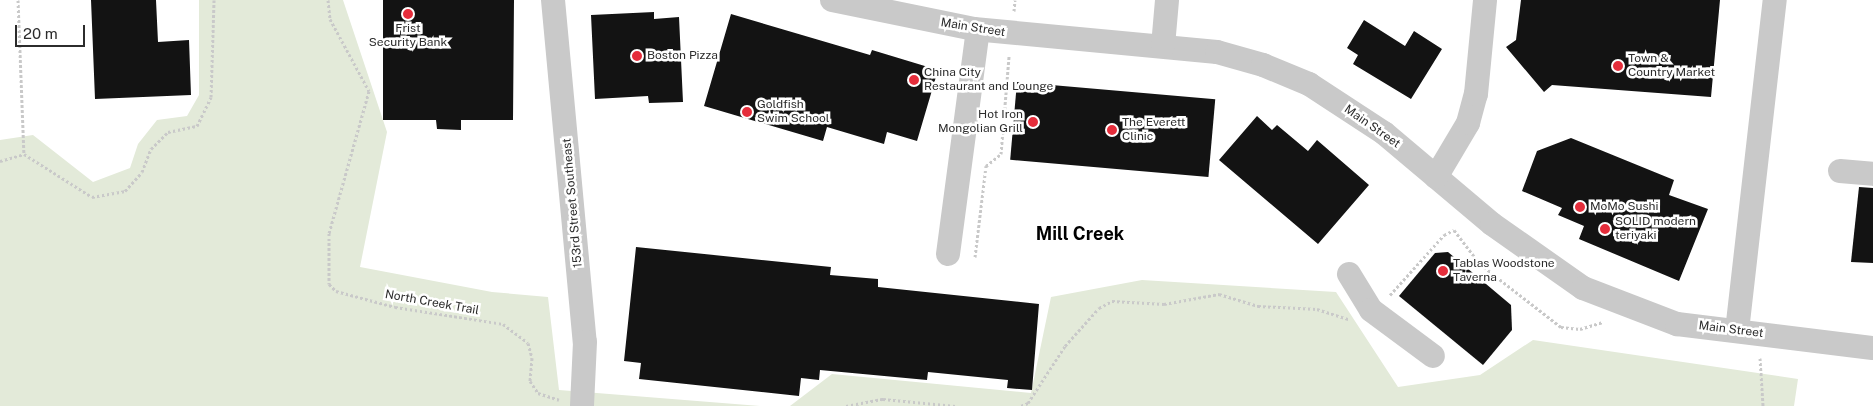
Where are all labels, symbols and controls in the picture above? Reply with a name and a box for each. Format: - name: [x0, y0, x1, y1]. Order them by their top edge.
- marker: Frist Security Bank: [402, 8, 414, 20]
- scale bar: [18, 15, 88, 47]
- street label: Main Street: [940, 16, 1006, 40]
- place label: Frist Security Bank: [369, 22, 447, 50]
- text: 20 m: [23, 25, 58, 42]
- place label: Boston Pizza: [647, 49, 718, 63]
- marker: Boston Pizza: [631, 50, 643, 62]
- place label: Town & Country Market: [1628, 52, 1715, 80]
- marker: Town & Country Market: [1612, 60, 1624, 72]
- place label: China City Restaurant and Lounge: [924, 66, 1053, 94]
- marker: China City Restaurant and Lounge: [908, 74, 920, 86]
- place label: Goldfish Swim School: [757, 98, 829, 126]
- street label: Main Street: [1341, 102, 1403, 152]
- marker: Goldfish Swim School: [741, 106, 753, 118]
- place label: Hot Iron Mongolian Grill: [938, 108, 1023, 136]
- marker: Hot Iron Mongolian Grill: [1027, 116, 1039, 128]
- place label: The Everett Clinic: [1122, 116, 1186, 144]
- marker: The Everett Clinic: [1106, 124, 1118, 136]
- street label: 153rd Street Southeast: [560, 138, 586, 268]
- place label: MoMo Sushi: [1590, 200, 1658, 214]
- marker: MoMo Sushi: [1574, 201, 1586, 213]
- place label: SOLID modern teriyaki: [1615, 215, 1696, 243]
- district label: Mill Creek: [1036, 223, 1124, 245]
- marker: SOLID modern teriyaki: [1599, 223, 1611, 235]
- place label: Tablas Woodstone Taverna: [1453, 257, 1555, 285]
- marker: Tablas Woodstone Taverna: [1437, 265, 1449, 277]
- street label: North Creek Trail: [384, 288, 480, 318]
- street label: Main Street: [1698, 319, 1764, 341]

